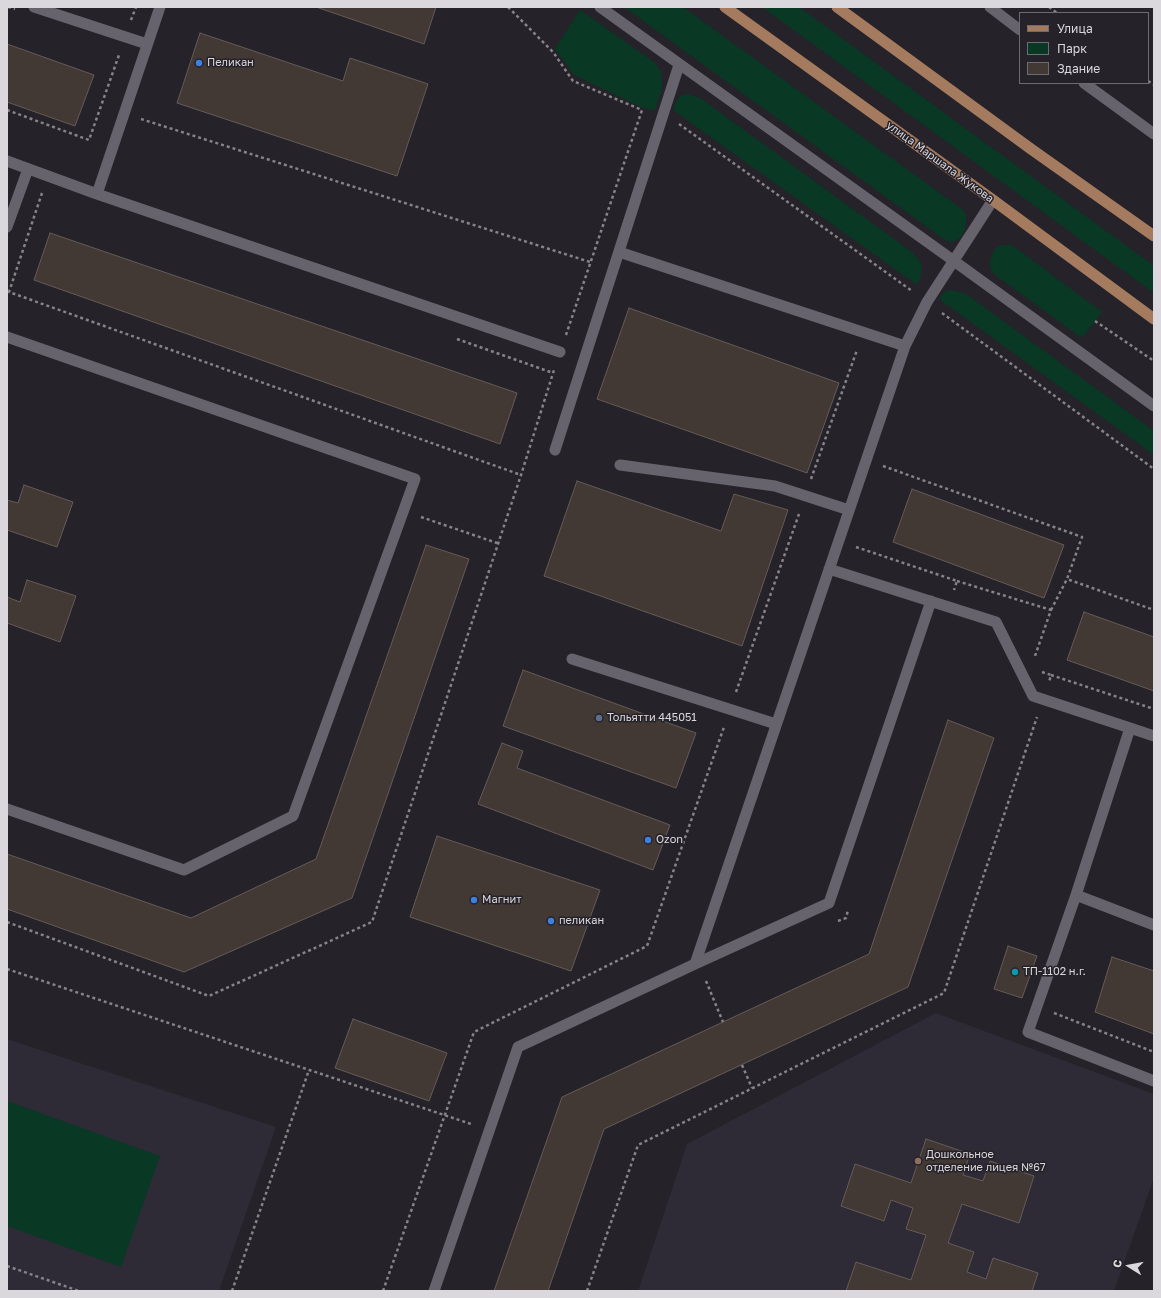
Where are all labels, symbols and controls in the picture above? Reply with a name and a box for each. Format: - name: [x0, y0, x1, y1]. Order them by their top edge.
- legend: [1019, 12, 1149, 84]
- text: Улица: [1057, 21, 1093, 36]
- text: Парк: [1057, 41, 1087, 56]
- place label: Пеликан: [207, 56, 254, 70]
- marker: Пеликан: [194, 58, 204, 68]
- text: Здание: [1057, 61, 1100, 76]
- street label: улица Маршала Жукова: [884, 119, 996, 205]
- place label: Тольятти 445051: [607, 711, 697, 725]
- marker: Тольятти 445051: [594, 713, 604, 723]
- place label: Ozon: [656, 833, 683, 847]
- marker: Ozon: [643, 835, 653, 845]
- place label: Магнит: [482, 893, 522, 907]
- marker: Магнит: [469, 895, 479, 905]
- place label: пеликан: [559, 914, 604, 928]
- marker: пеликан: [546, 916, 556, 926]
- place label: ТП-1102 н.г.: [1023, 965, 1086, 979]
- marker: ТП-1102 н.г.: [1010, 967, 1020, 977]
- place label: Дошкольное отделение лицея №67: [926, 1148, 1046, 1174]
- marker: Дошкольное отделение лицея №67: [913, 1156, 923, 1166]
- north arrow: [1109, 1246, 1149, 1286]
- text: С: [1110, 1259, 1124, 1269]

